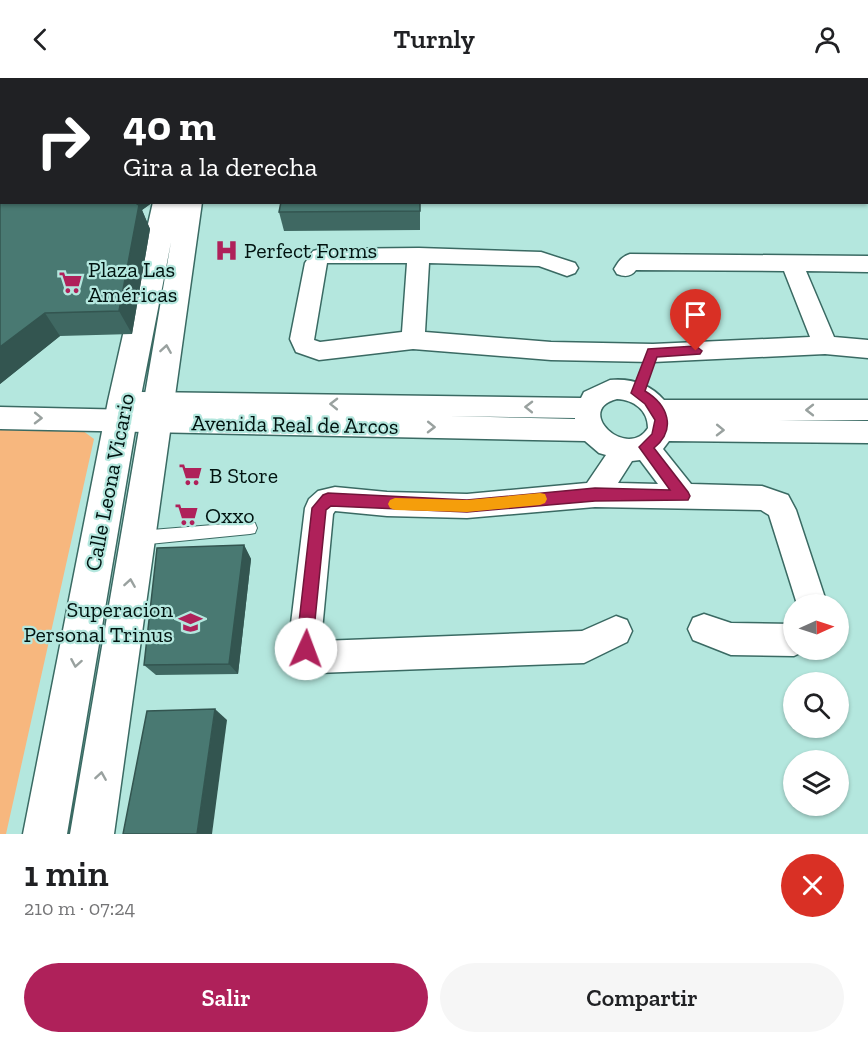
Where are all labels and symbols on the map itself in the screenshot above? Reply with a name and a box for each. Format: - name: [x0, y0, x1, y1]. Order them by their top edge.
- hospital icon: Perfect Forms: [213, 237, 239, 263]
- place label: Perfect Forms: [244, 237, 377, 264]
- place label: Plaza Las Américas: [88, 256, 177, 308]
- supermarket icon: Plaza Las Américas: [57, 269, 83, 295]
- pin: [670, 289, 721, 351]
- one-way arrow: [160, 345, 172, 354]
- street label: Calle Leona Vicario: [79, 391, 140, 573]
- one-way arrow: [329, 398, 338, 411]
- one-way arrow: [524, 401, 533, 413]
- one-way arrow: [805, 404, 814, 416]
- street label: Avenida Real de Arcos: [191, 409, 399, 440]
- one-way arrow: [34, 412, 43, 424]
- one-way arrow: [426, 421, 435, 433]
- one-way arrow: [716, 424, 725, 436]
- supermarket icon: B Store: [178, 462, 204, 488]
- place label: B Store: [209, 462, 278, 489]
- supermarket icon: Oxxo: [174, 502, 200, 528]
- place label: Oxxo: [205, 502, 254, 529]
- one-way arrow: [124, 579, 136, 588]
- north arrow: [783, 594, 849, 660]
- place label: Superacion Personal Trinus: [23, 596, 173, 648]
- school or university icon: Superacion Personal Trinus: [178, 609, 204, 635]
- position arrow: [274, 617, 338, 681]
- one-way arrow: [70, 657, 83, 667]
- one-way arrow: [94, 772, 106, 781]

